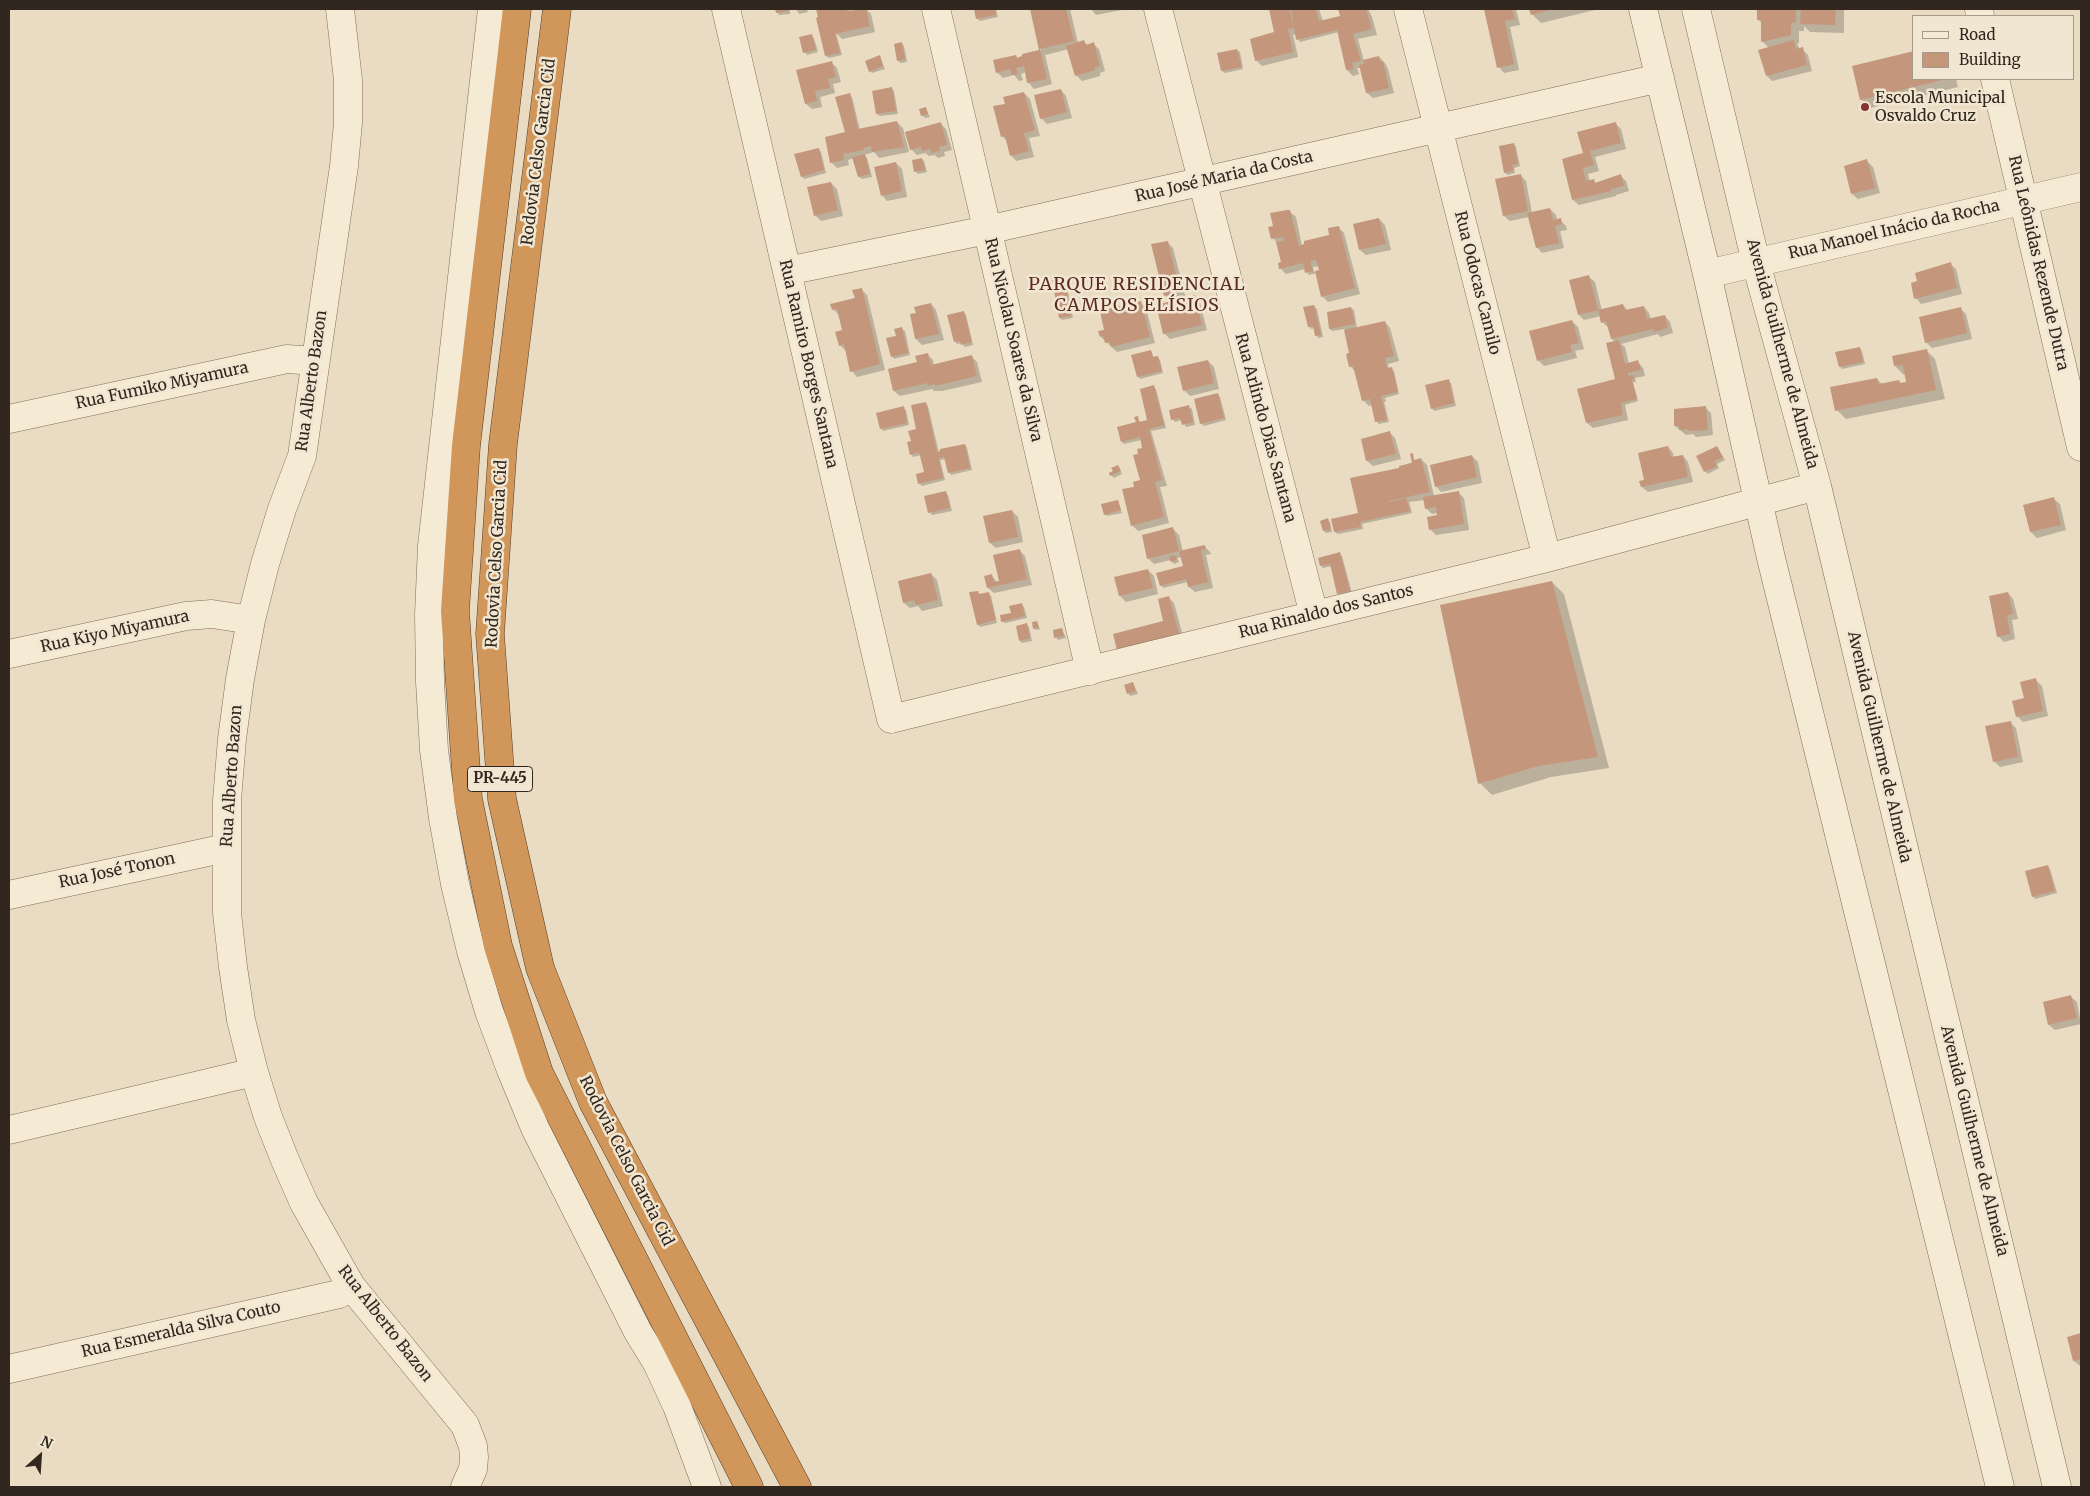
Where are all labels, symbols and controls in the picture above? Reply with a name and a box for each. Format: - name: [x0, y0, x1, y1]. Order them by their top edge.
- legend: [1912, 15, 2075, 80]
- text: Road: [1959, 25, 1995, 44]
- text: Building: [1959, 50, 2021, 69]
- street label: Rodovia Celso Garcia Cid: [518, 57, 560, 247]
- place label: Escola Municipal Osvaldo Cruz: [1875, 88, 2006, 126]
- marker: Escola Municipal Osvaldo Cruz: [1859, 101, 1871, 113]
- street label: Rua José Maria da Costa: [1133, 147, 1315, 207]
- street label: Rua Leônidas Rezende Dutra: [2004, 154, 2072, 372]
- street label: Rua Manoel Inácio da Rocha: [1786, 196, 2002, 264]
- street label: Rua Odocas Camilo: [1450, 209, 1504, 357]
- street label: Rua Nicolau Soares da Silva: [980, 236, 1046, 444]
- street label: Avenida Guilherme de Almeida: [1742, 237, 1822, 471]
- street label: Rua Ramiro Borges Santana: [775, 258, 841, 470]
- district label: PARQUE RESIDENCIAL CAMPOS ELÍSIOS: [1026, 274, 1248, 316]
- street label: Rua Alberto Bazon: [293, 309, 331, 453]
- street label: Rua Arlindo Dias Santana: [1230, 331, 1300, 525]
- street label: Rua Fumiko Miyamura: [74, 358, 250, 414]
- street label: Rodovia Celso Garcia Cid: [482, 459, 512, 649]
- street label: Rua Rinaldo dos Santos: [1237, 581, 1415, 643]
- street label: Rua Kiyo Miyamura: [39, 607, 191, 657]
- street label: Avenida Guilherme de Almeida: [1843, 629, 1915, 865]
- street label: Rua Alberto Bazon: [217, 704, 247, 848]
- road number: PR-445: [468, 766, 532, 792]
- street label: Rua José Tonon: [57, 849, 177, 893]
- street label: Avenida Guilherme de Almeida: [1936, 1024, 2012, 1258]
- street label: Rodovia Celso Garcia Cid: [575, 1073, 677, 1249]
- street label: Rua Alberto Bazon: [334, 1262, 436, 1386]
- street label: Rua Esmeralda Silva Couto: [80, 1298, 282, 1362]
- north arrow: [15, 1431, 65, 1481]
- text: N: [38, 1432, 55, 1453]

